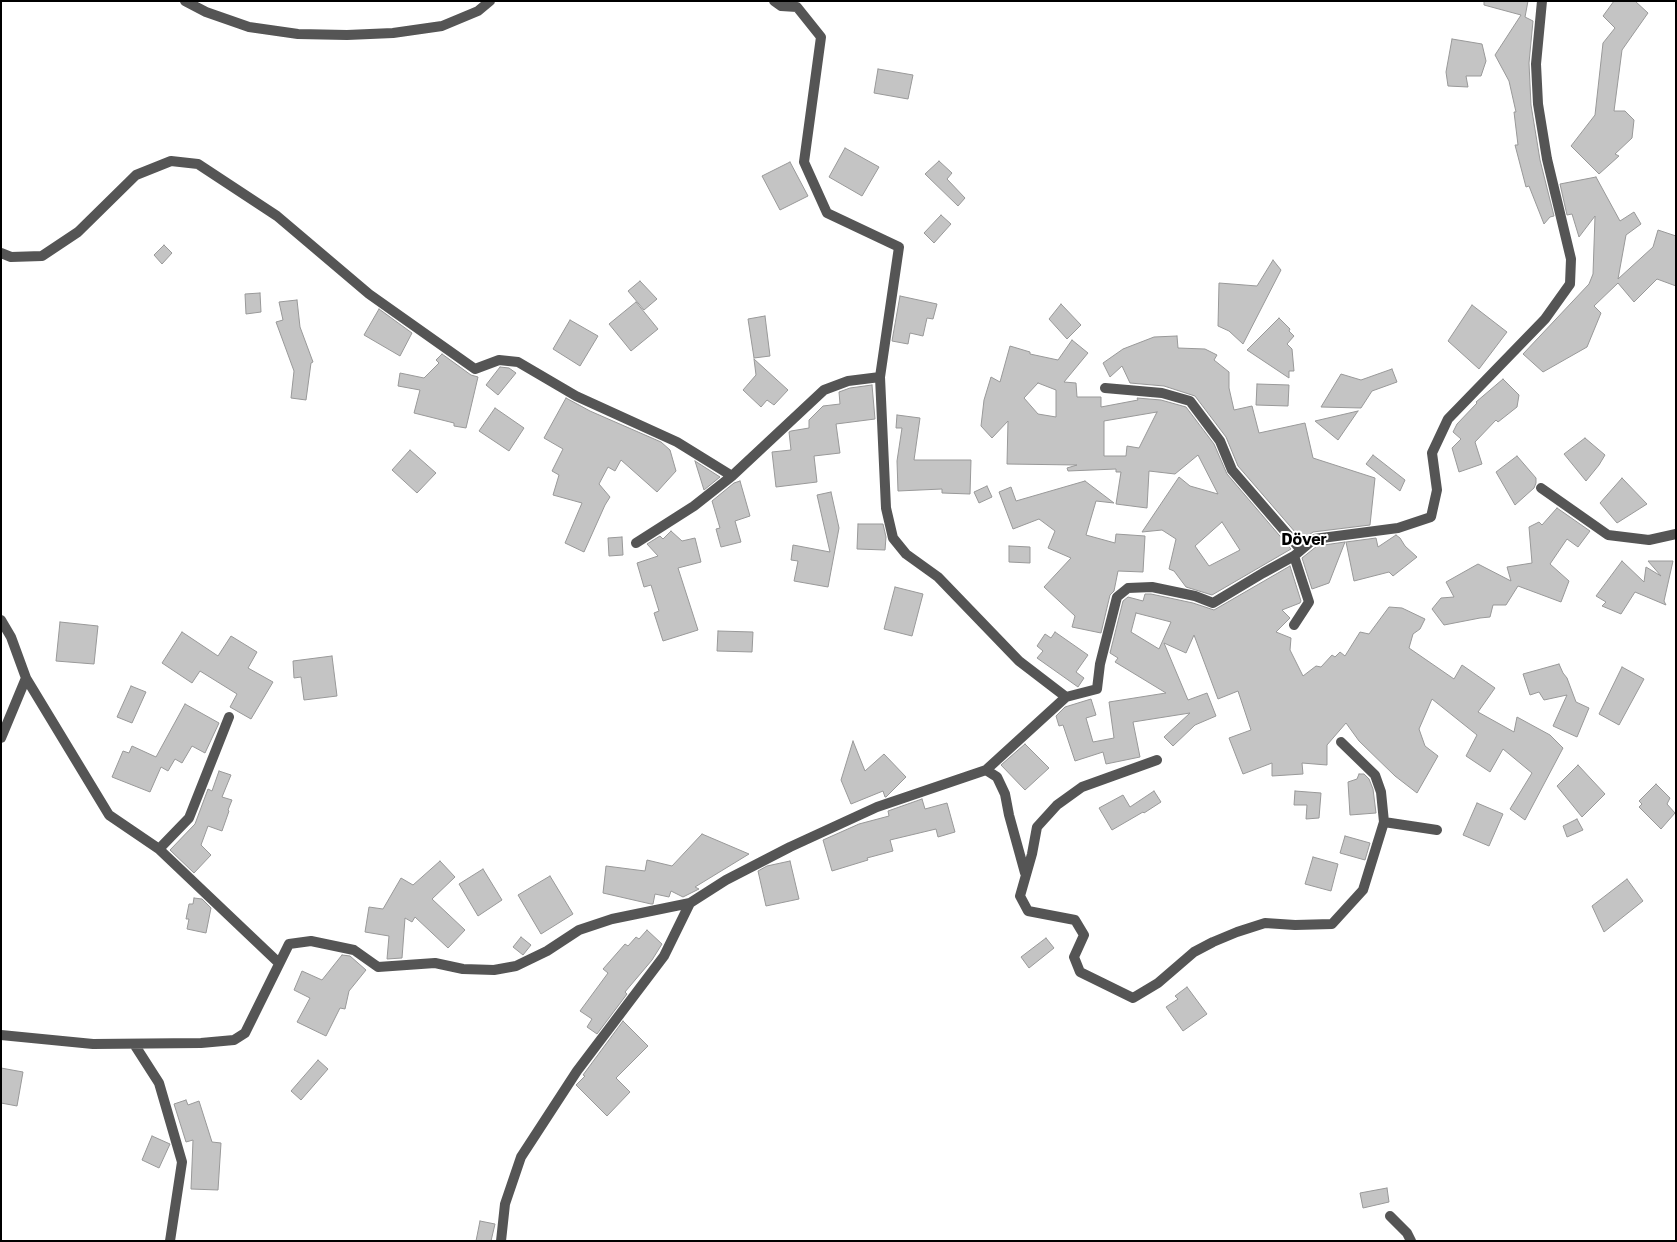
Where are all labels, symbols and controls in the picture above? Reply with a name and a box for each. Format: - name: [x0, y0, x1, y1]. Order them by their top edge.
- district label: Döver: [1281, 530, 1327, 550]

